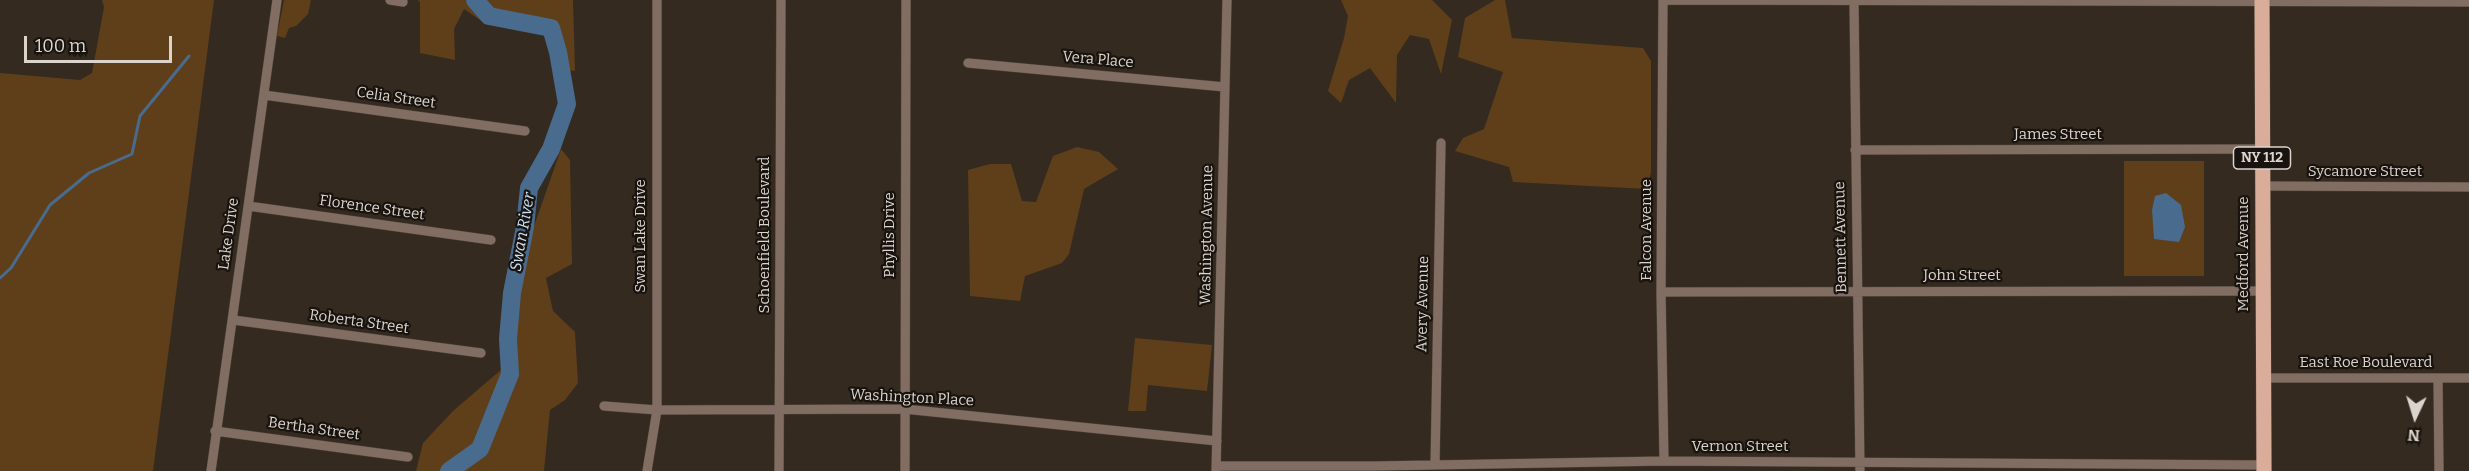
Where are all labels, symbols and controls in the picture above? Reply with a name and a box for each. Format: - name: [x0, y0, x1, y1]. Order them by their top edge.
- scale bar: [27, 24, 176, 62]
- text: 100 m: [35, 35, 86, 57]
- street label: Vera Place: [1062, 48, 1134, 72]
- street label: Celia Street: [355, 84, 437, 112]
- street label: James Street: [2014, 126, 2102, 144]
- road number: NY 112: [2234, 147, 2290, 169]
- street label: Schoenfield Boulevard: [756, 157, 774, 313]
- street label: Sycamore Street: [2308, 163, 2422, 181]
- street label: Washington Avenue: [1197, 165, 1217, 305]
- street label: Swan Lake Drive: [632, 179, 650, 293]
- street label: Falcon Avenue: [1638, 179, 1656, 281]
- street label: Bennett Avenue: [1831, 181, 1851, 293]
- water label: Swan River: [507, 191, 539, 273]
- street label: Florence Street: [318, 192, 426, 224]
- street label: Phyllis Drive: [881, 192, 899, 278]
- street label: Lake Drive: [215, 197, 243, 271]
- street label: Medford Avenue: [2235, 197, 2253, 311]
- street label: Avery Avenue: [1413, 256, 1433, 352]
- street label: John Street: [1923, 267, 2001, 285]
- street label: Roberta Street: [308, 306, 410, 338]
- street label: East Roe Boulevard: [2300, 354, 2432, 372]
- street label: Washington Place: [850, 386, 974, 410]
- north arrow: [2385, 387, 2445, 447]
- street label: Bertha Street: [267, 414, 361, 444]
- text: N: [2407, 426, 2421, 445]
- street label: Vernon Street: [1692, 438, 1788, 456]

